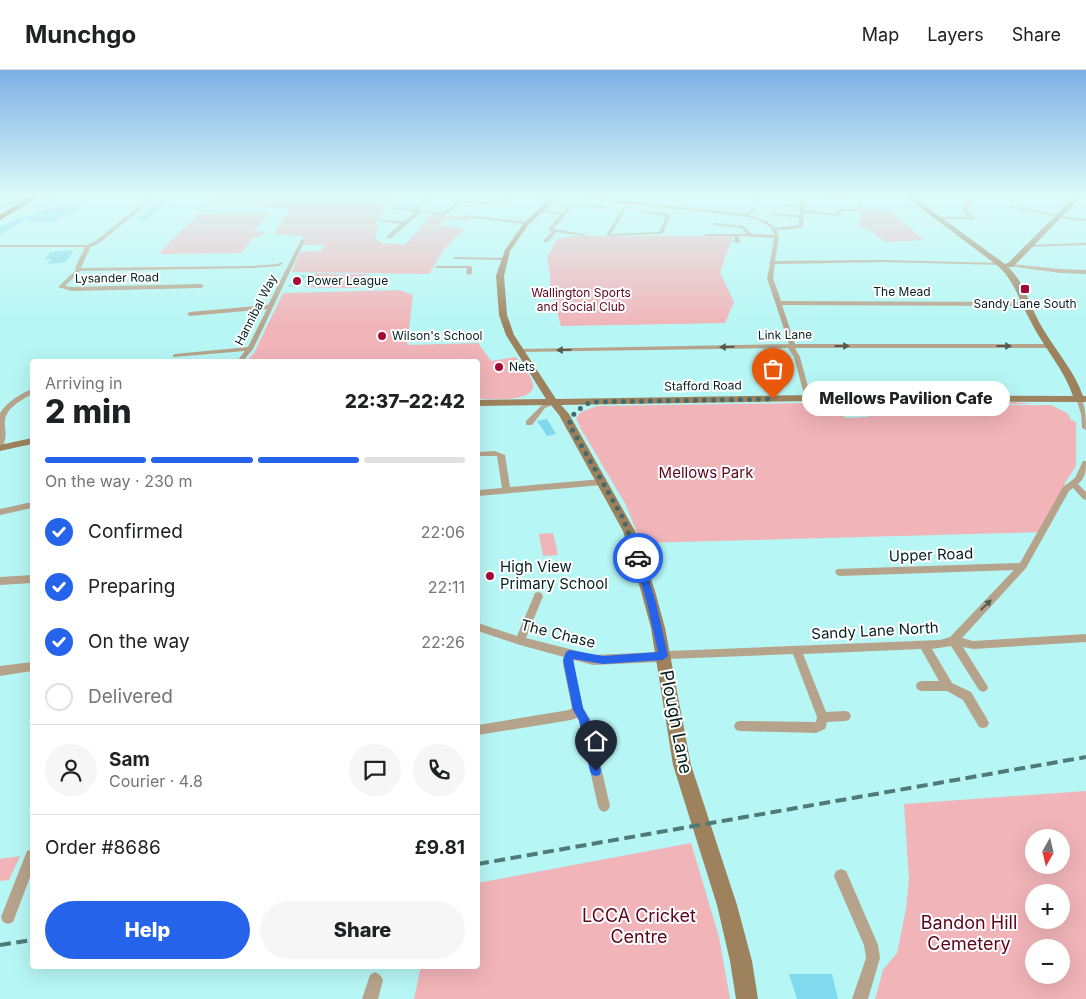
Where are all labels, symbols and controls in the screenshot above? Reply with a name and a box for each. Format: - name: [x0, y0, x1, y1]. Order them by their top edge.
- text: Munchgo: [25, 20, 136, 49]
- text: Map: [862, 24, 899, 45]
- text: Layers: [927, 24, 984, 45]
- text: Share: [1012, 24, 1061, 45]
- street label: Lysander Road: [75, 269, 159, 286]
- street label: Hannibal Way: [231, 272, 280, 348]
- place label: Power League: [307, 273, 388, 288]
- marker: Power League: [291, 275, 303, 287]
- marker: Sandy Lane South: [1019, 283, 1031, 295]
- street label: The Mead: [873, 284, 931, 299]
- park label: Wallington Sports and Social Club: [531, 285, 631, 314]
- place label: Sandy Lane South: [973, 296, 1077, 311]
- street label: Link Lane: [758, 327, 812, 342]
- place label: Wilson's School: [392, 328, 483, 343]
- marker: Wilson's School: [376, 330, 388, 342]
- one-way arrow: [834, 342, 850, 350]
- one-way arrow: [996, 342, 1012, 350]
- one-way arrow: [719, 343, 735, 351]
- one-way arrow: [556, 346, 572, 354]
- pin: [752, 348, 794, 399]
- icon: bag: [759, 355, 787, 383]
- place label: Nets: [509, 359, 535, 374]
- marker: Nets: [493, 361, 505, 373]
- text: Arriving in: [45, 373, 122, 393]
- street label: Stafford Road: [664, 377, 742, 394]
- callout: Mellows Pavilion Cafe: [803, 382, 1010, 416]
- text: Mellows Pavilion Cafe: [819, 388, 993, 408]
- text: 22:37–22:42: [345, 390, 465, 413]
- text: 2 min: [45, 392, 131, 431]
- park label: Mellows Park: [659, 463, 754, 482]
- text: On the way · 230 m: [45, 471, 192, 491]
- icon: check: [45, 518, 73, 546]
- text: Confirmed: [88, 520, 183, 543]
- text: 22:06: [421, 522, 465, 542]
- courier: [613, 533, 663, 583]
- icon: car: [624, 544, 652, 572]
- street label: Upper Road: [889, 544, 973, 565]
- place label: High View Primary School: [500, 557, 608, 593]
- marker: High View Primary School: [484, 570, 496, 582]
- icon: check: [45, 573, 73, 601]
- text: Preparing: [88, 575, 175, 598]
- text: 22:11: [428, 577, 465, 597]
- one-way arrow: [980, 599, 992, 611]
- street label: The Chase: [519, 615, 598, 652]
- street label: Sandy Lane North: [811, 618, 939, 643]
- icon: check: [45, 628, 73, 656]
- text: On the way: [88, 630, 190, 653]
- text: 22:26: [421, 632, 465, 652]
- street label: Plough Lane: [656, 668, 697, 776]
- text: Delivered: [88, 685, 173, 708]
- pin: [575, 720, 617, 771]
- icon: home: [582, 727, 610, 755]
- button: person: [45, 744, 97, 796]
- button: chat: [349, 744, 401, 796]
- button: phone: [413, 744, 465, 796]
- text: Sam: [109, 748, 150, 771]
- text: Courier · 4.8: [109, 771, 203, 791]
- north arrow: [1025, 829, 1070, 874]
- map controls: [1025, 829, 1070, 984]
- text: Order #8686: [45, 836, 161, 859]
- text: £9.81: [415, 836, 465, 859]
- button: +: [1025, 884, 1070, 929]
- button: Help: [45, 901, 250, 959]
- button: Share: [260, 901, 465, 959]
- park label: LCCA Cricket Centre: [582, 905, 696, 947]
- park label: Bandon Hill Cemetery: [921, 912, 1017, 954]
- button: −: [1025, 939, 1070, 984]

